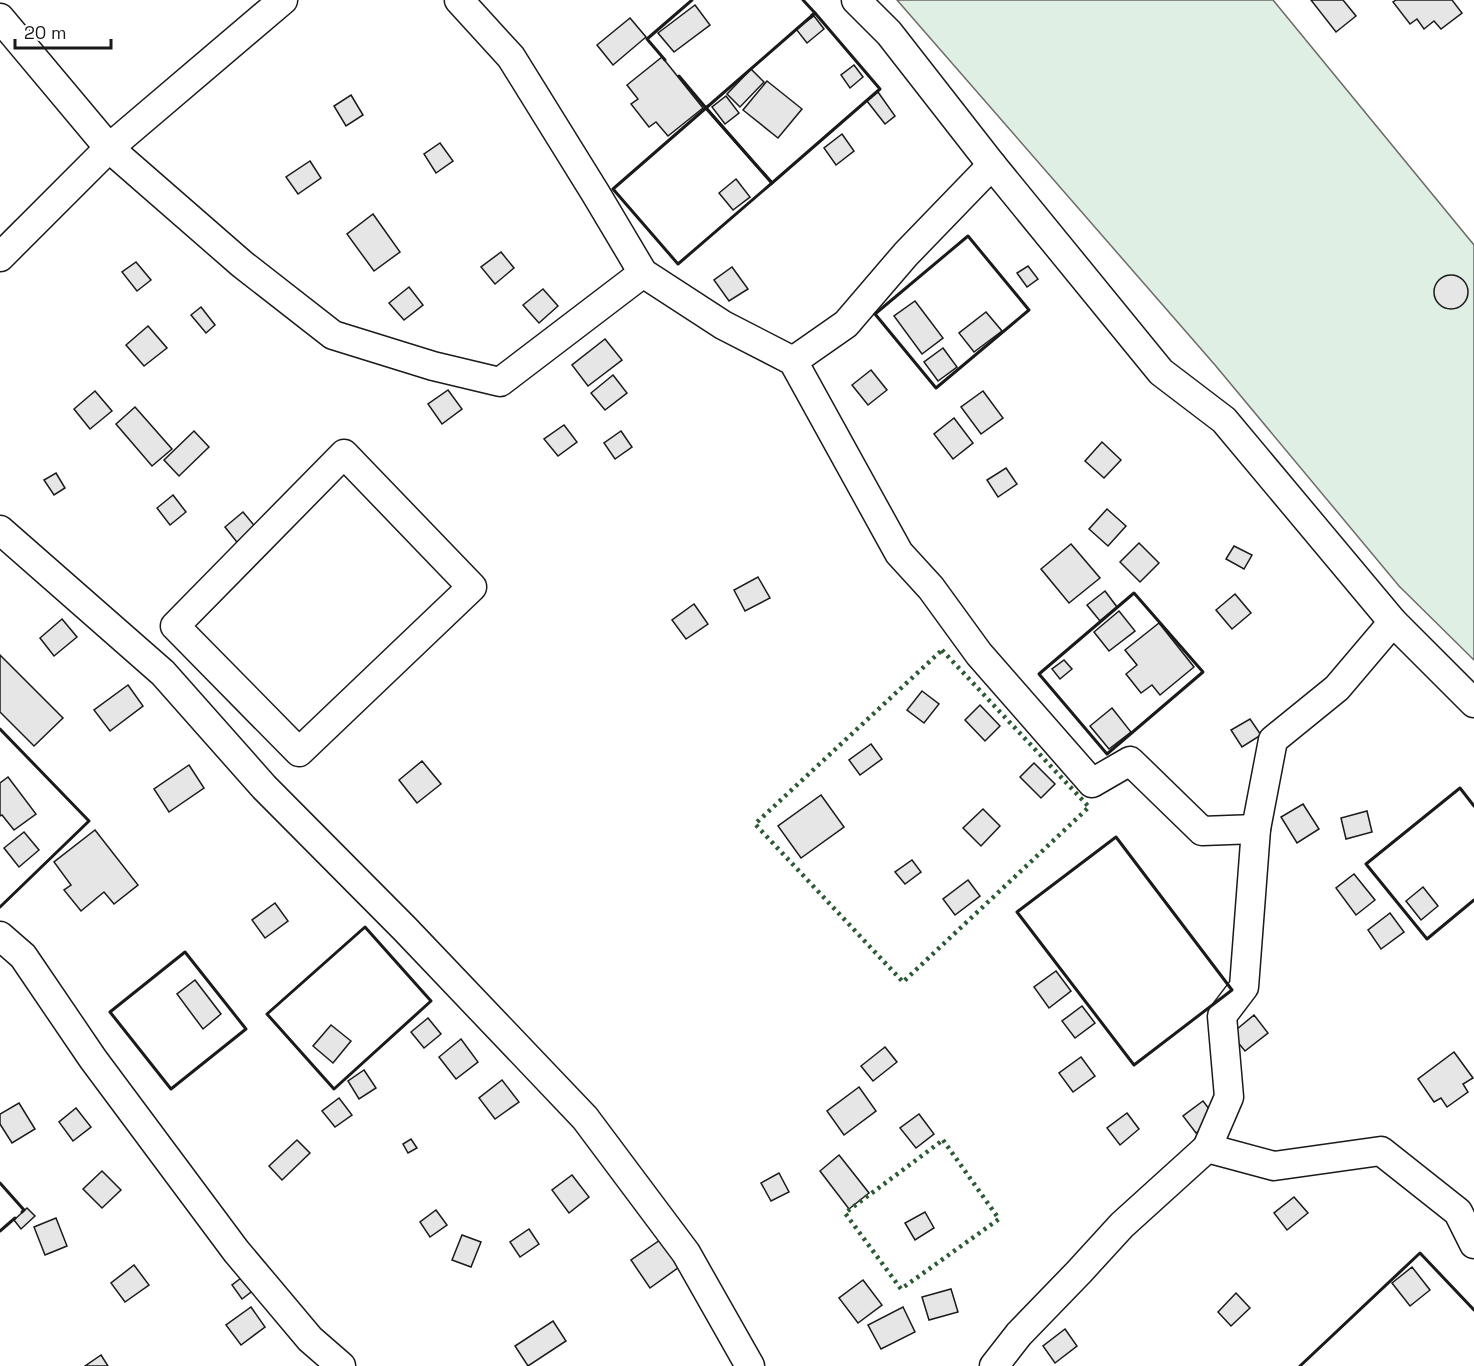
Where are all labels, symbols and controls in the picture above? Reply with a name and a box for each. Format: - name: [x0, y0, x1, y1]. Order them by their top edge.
- scale bar: [15, 12, 111, 50]
- text: 20 m: [24, 21, 67, 44]

